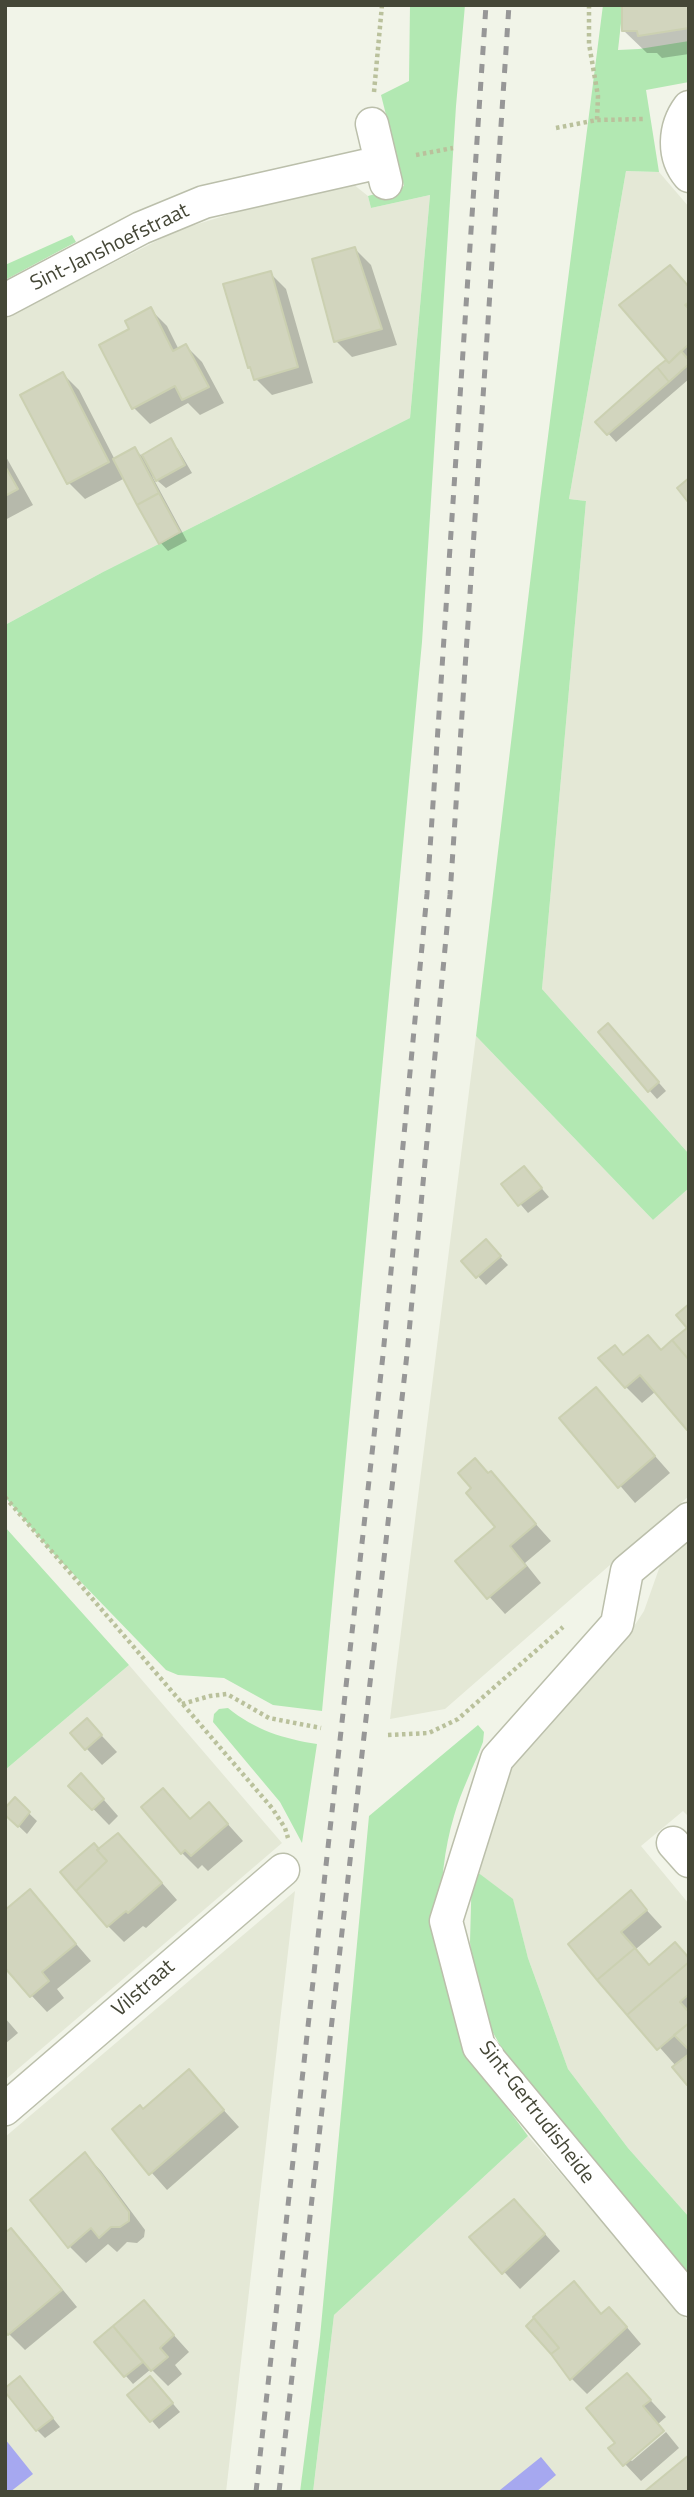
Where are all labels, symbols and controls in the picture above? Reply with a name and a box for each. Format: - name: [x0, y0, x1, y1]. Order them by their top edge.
- street label: Sint-Janshoefstraat: [27, 199, 193, 297]
- street label: Vilstraat: [108, 1955, 180, 2023]
- street label: Sint-Gertrudisheide: [473, 2037, 599, 2189]

